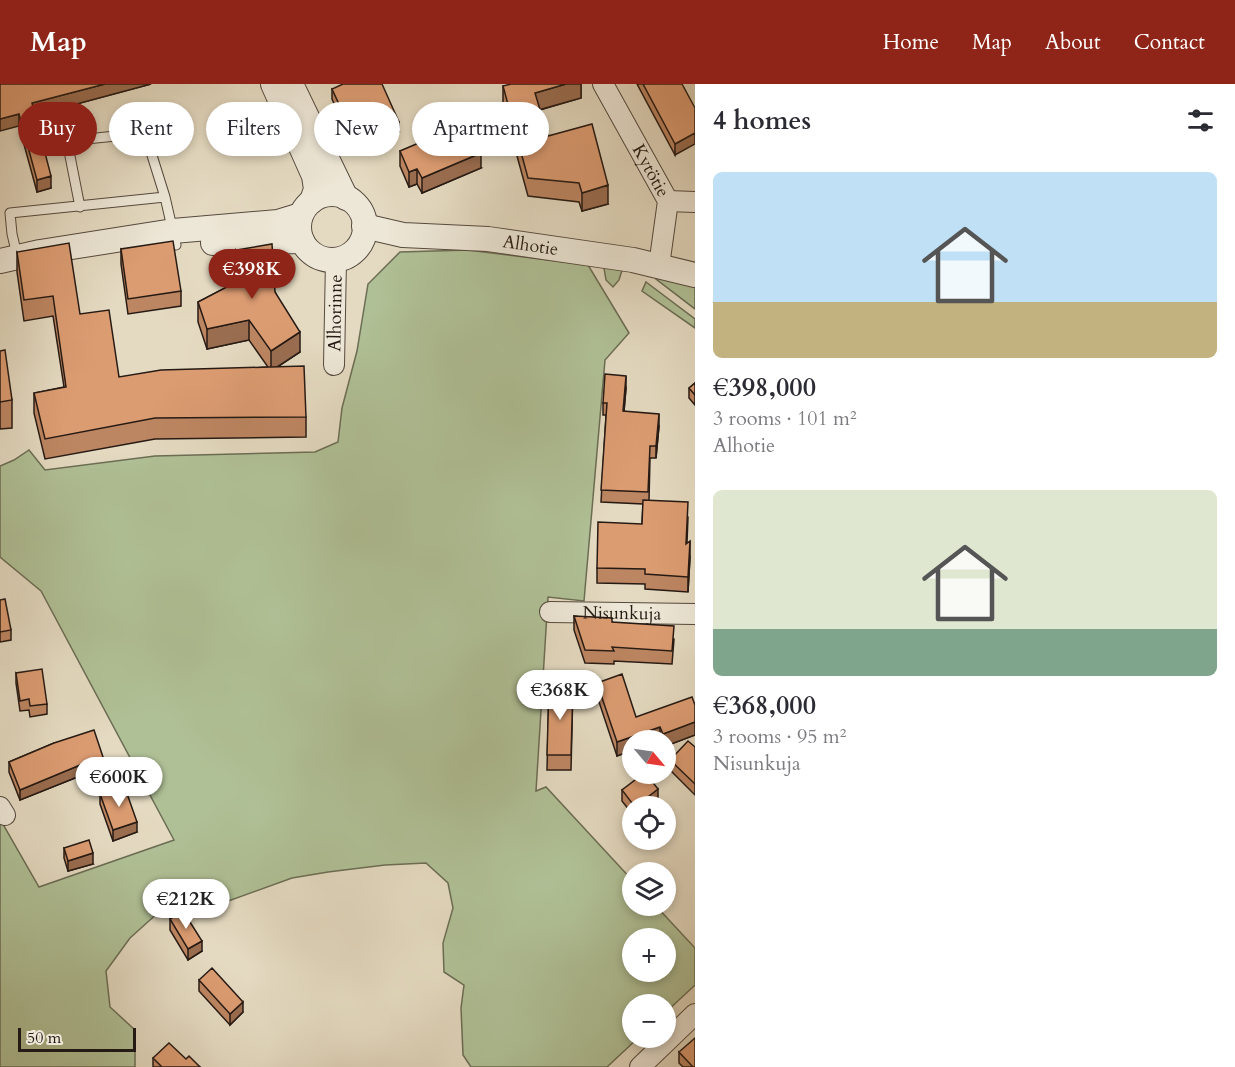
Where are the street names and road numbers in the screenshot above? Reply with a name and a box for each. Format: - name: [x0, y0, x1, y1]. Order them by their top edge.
- street label: Kytötie: [626, 140, 675, 202]
- street label: Alhotie: [501, 229, 560, 262]
- street label: Alhorinne: [322, 274, 349, 352]
- street label: Nisunkuja: [582, 600, 662, 627]

